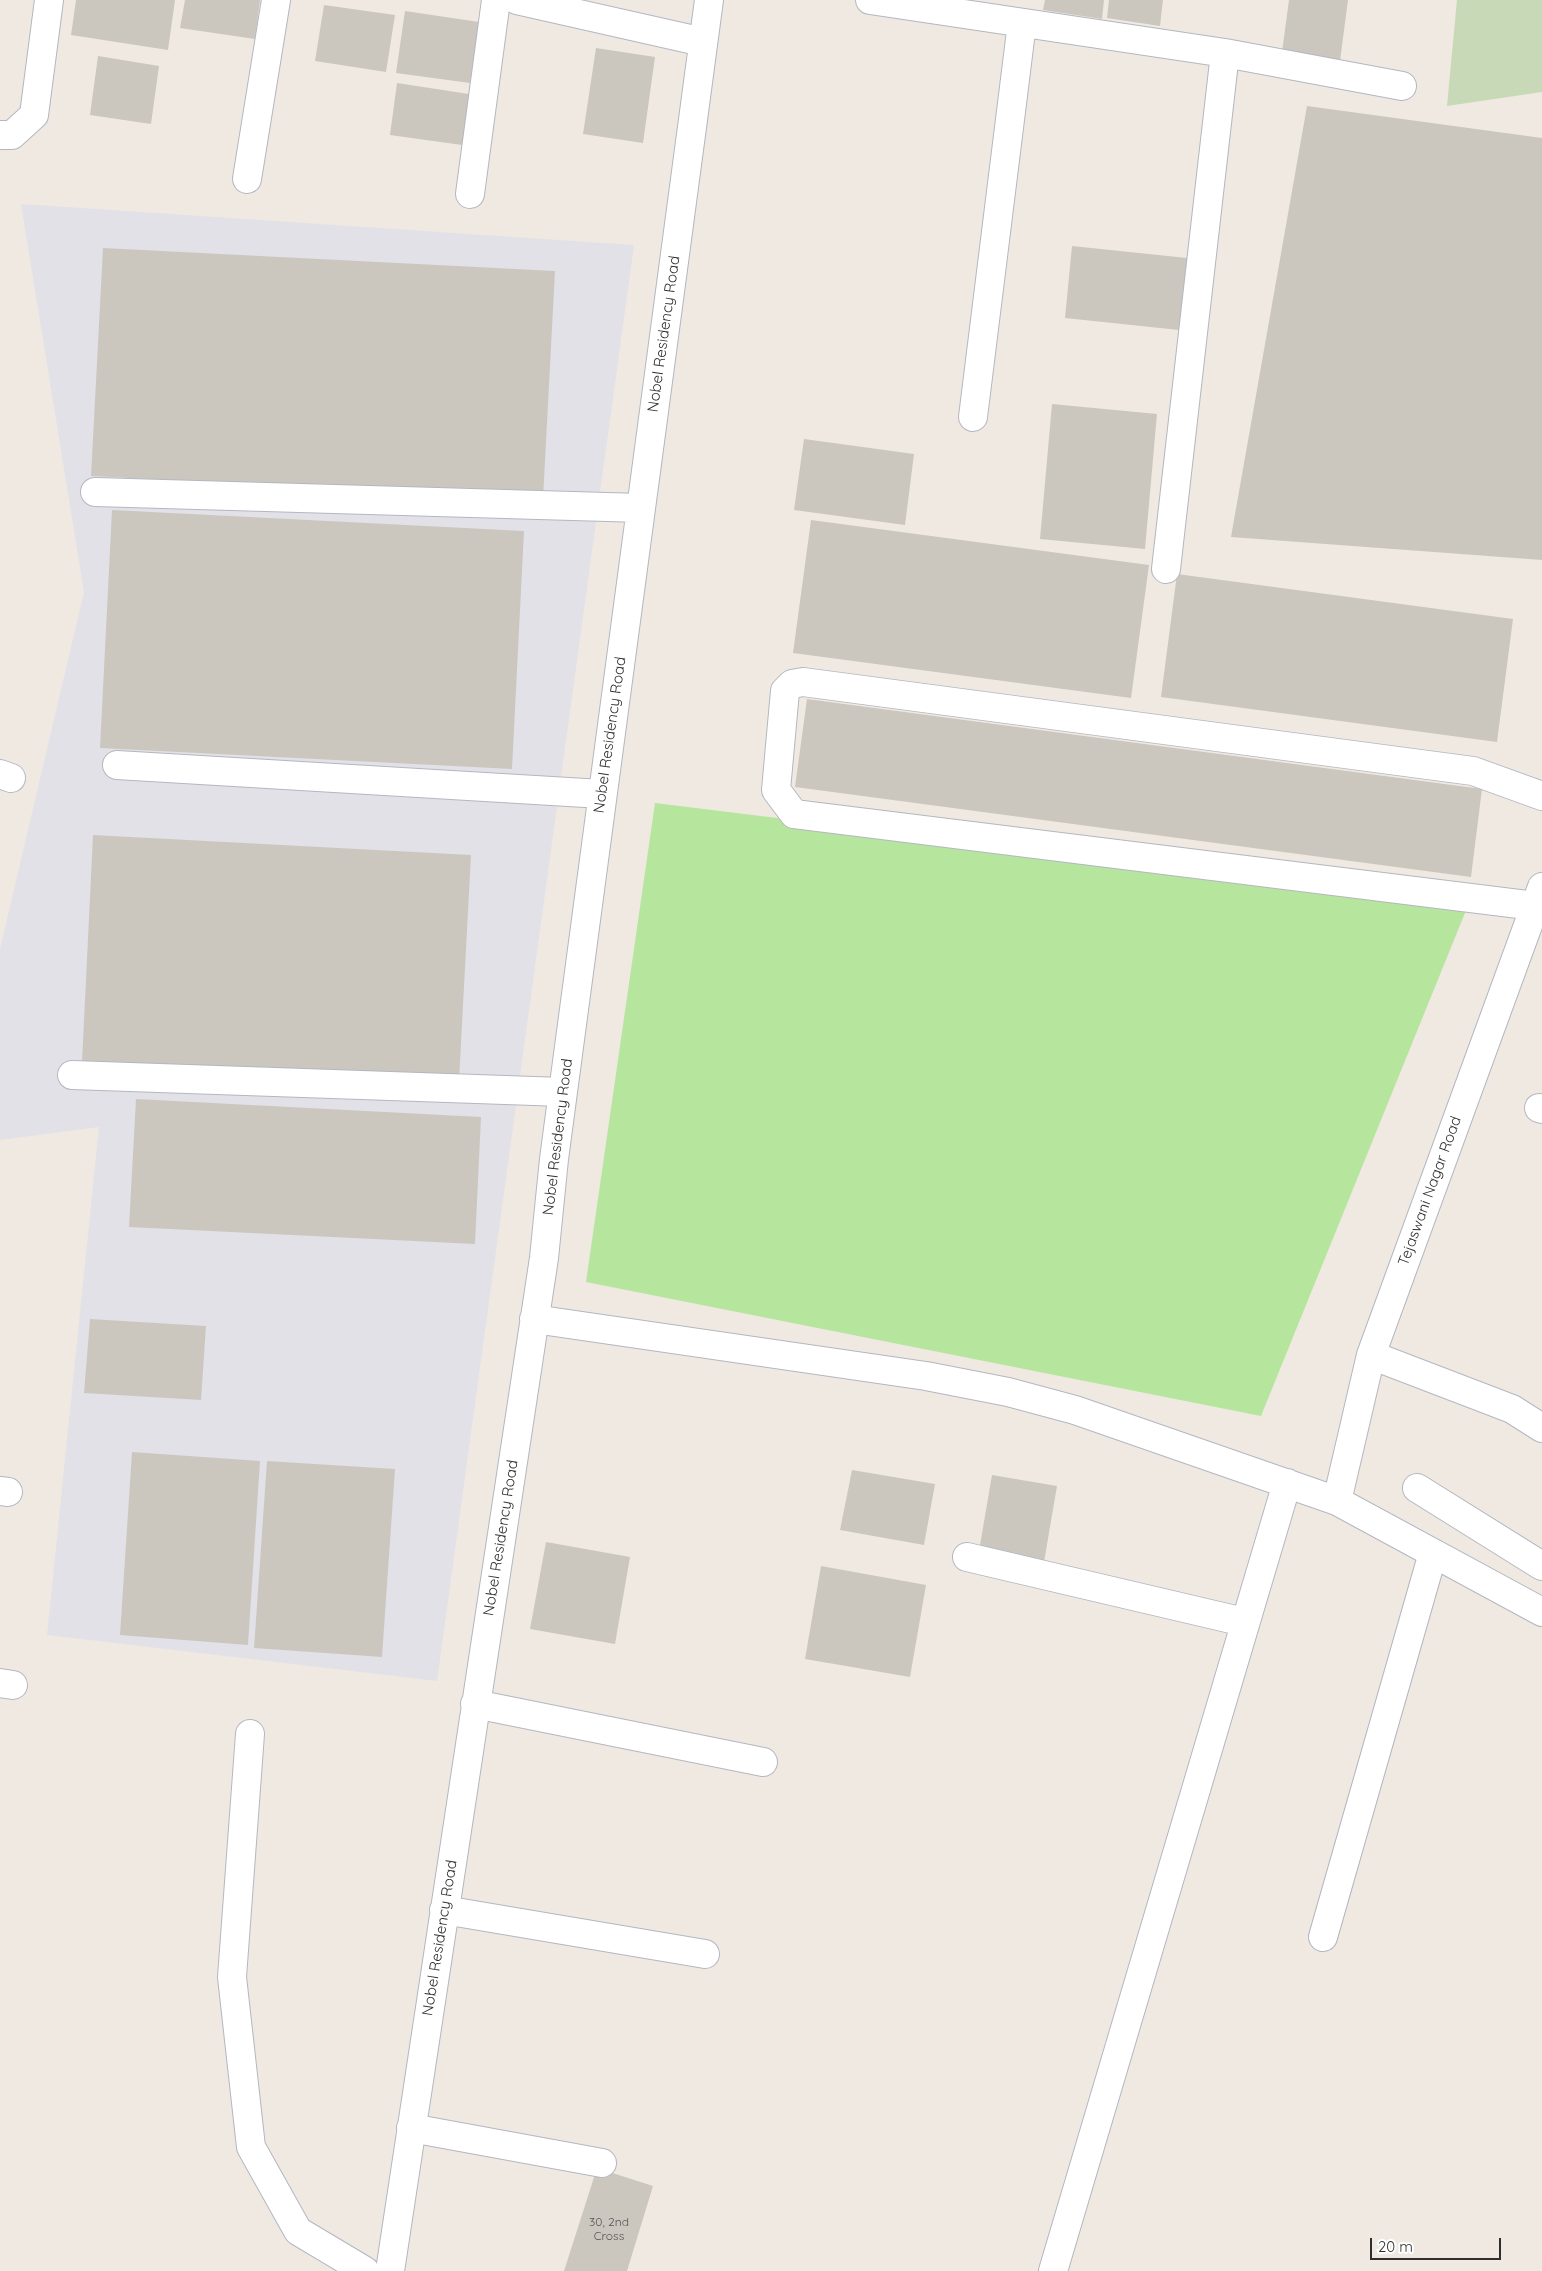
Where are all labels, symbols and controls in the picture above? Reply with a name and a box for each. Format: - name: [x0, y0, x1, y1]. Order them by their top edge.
- street label: Nobel Residency Road: [644, 255, 684, 413]
- street label: Nobel Residency Road: [590, 656, 630, 814]
- street label: Nobel Residency Road: [539, 1058, 577, 1216]
- street label: Tejaswani Nagar Road: [1395, 1114, 1465, 1268]
- street label: Nobel Residency Road: [480, 1459, 522, 1617]
- street label: Nobel Residency Road: [419, 1859, 461, 2017]
- house number: 30, 2nd Cross: [589, 2215, 629, 2243]
- scale bar: [1372, 2228, 1503, 2260]
- text: 20 m: [1378, 2237, 1413, 2256]

